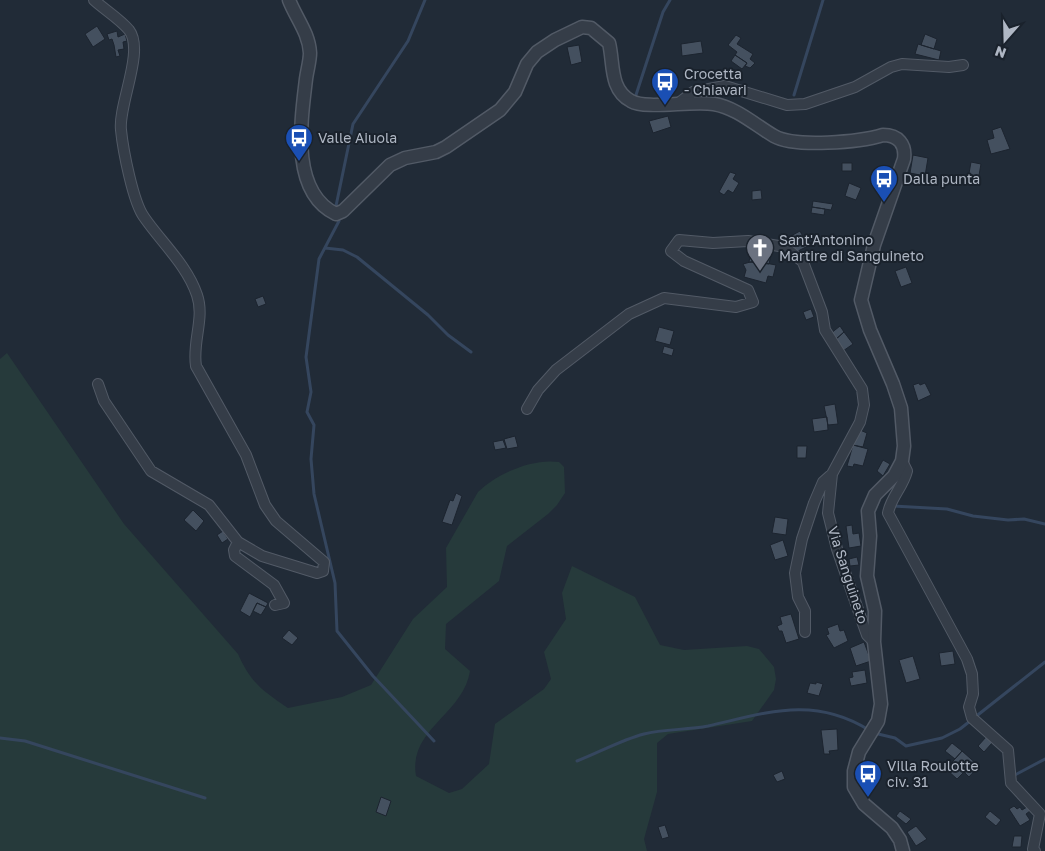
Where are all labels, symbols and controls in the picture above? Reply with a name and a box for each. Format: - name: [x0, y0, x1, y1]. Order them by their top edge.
- north arrow: [980, 15, 1030, 65]
- text: N: [992, 43, 1008, 62]
- place label: Crocetta - Chiavari: [684, 65, 747, 98]
- bus stop icon: Crocetta - Chiavari: [650, 67, 680, 106]
- bus stop icon: Valle Aiuola: [284, 123, 314, 162]
- place label: Valle Aiuola: [318, 129, 397, 146]
- bus stop icon: Dalla punta: [869, 164, 899, 203]
- place label: Dalla punta: [903, 170, 980, 187]
- place label: Sant'Antonino Martire di Sanguineto: [779, 231, 924, 264]
- church icon: Sant'Antonino Martire di Sanguineto: [745, 233, 775, 272]
- street label: Via Sanguineto: [825, 524, 872, 626]
- place label: Villa Roulotte civ. 31: [887, 757, 979, 790]
- bus stop icon: Villa Roulotte civ. 31: [853, 759, 883, 798]

